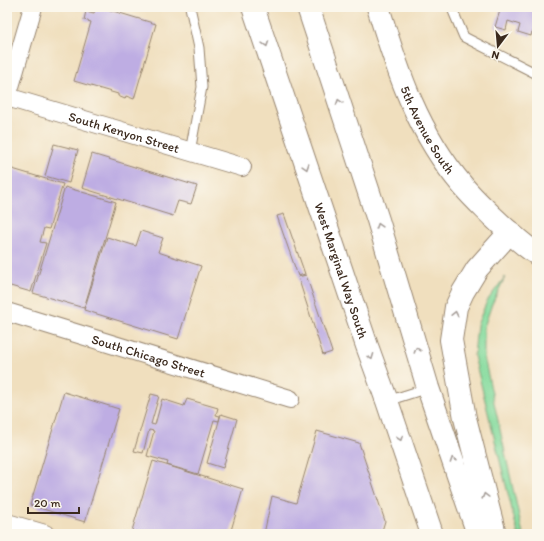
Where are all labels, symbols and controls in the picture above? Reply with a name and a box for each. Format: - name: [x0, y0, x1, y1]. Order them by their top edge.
- north arrow: [478, 26, 518, 66]
- one-way arrow: [261, 40, 269, 47]
- text: N: [490, 48, 501, 62]
- street label: 5th Avenue South: [398, 84, 458, 177]
- one-way arrow: [335, 99, 344, 106]
- street label: South Kenyon Street: [67, 108, 181, 156]
- one-way arrow: [302, 164, 310, 171]
- street label: West Marginal Way South: [312, 201, 371, 340]
- one-way arrow: [375, 222, 384, 229]
- one-way arrow: [450, 311, 458, 318]
- street label: South Chicago Street: [90, 331, 207, 380]
- one-way arrow: [413, 347, 422, 354]
- one-way arrow: [366, 353, 374, 360]
- one-way arrow: [395, 435, 404, 442]
- one-way arrow: [449, 457, 458, 464]
- scale bar: [28, 489, 79, 515]
- one-way arrow: [481, 493, 490, 500]
- text: 20 m: [34, 496, 61, 510]

